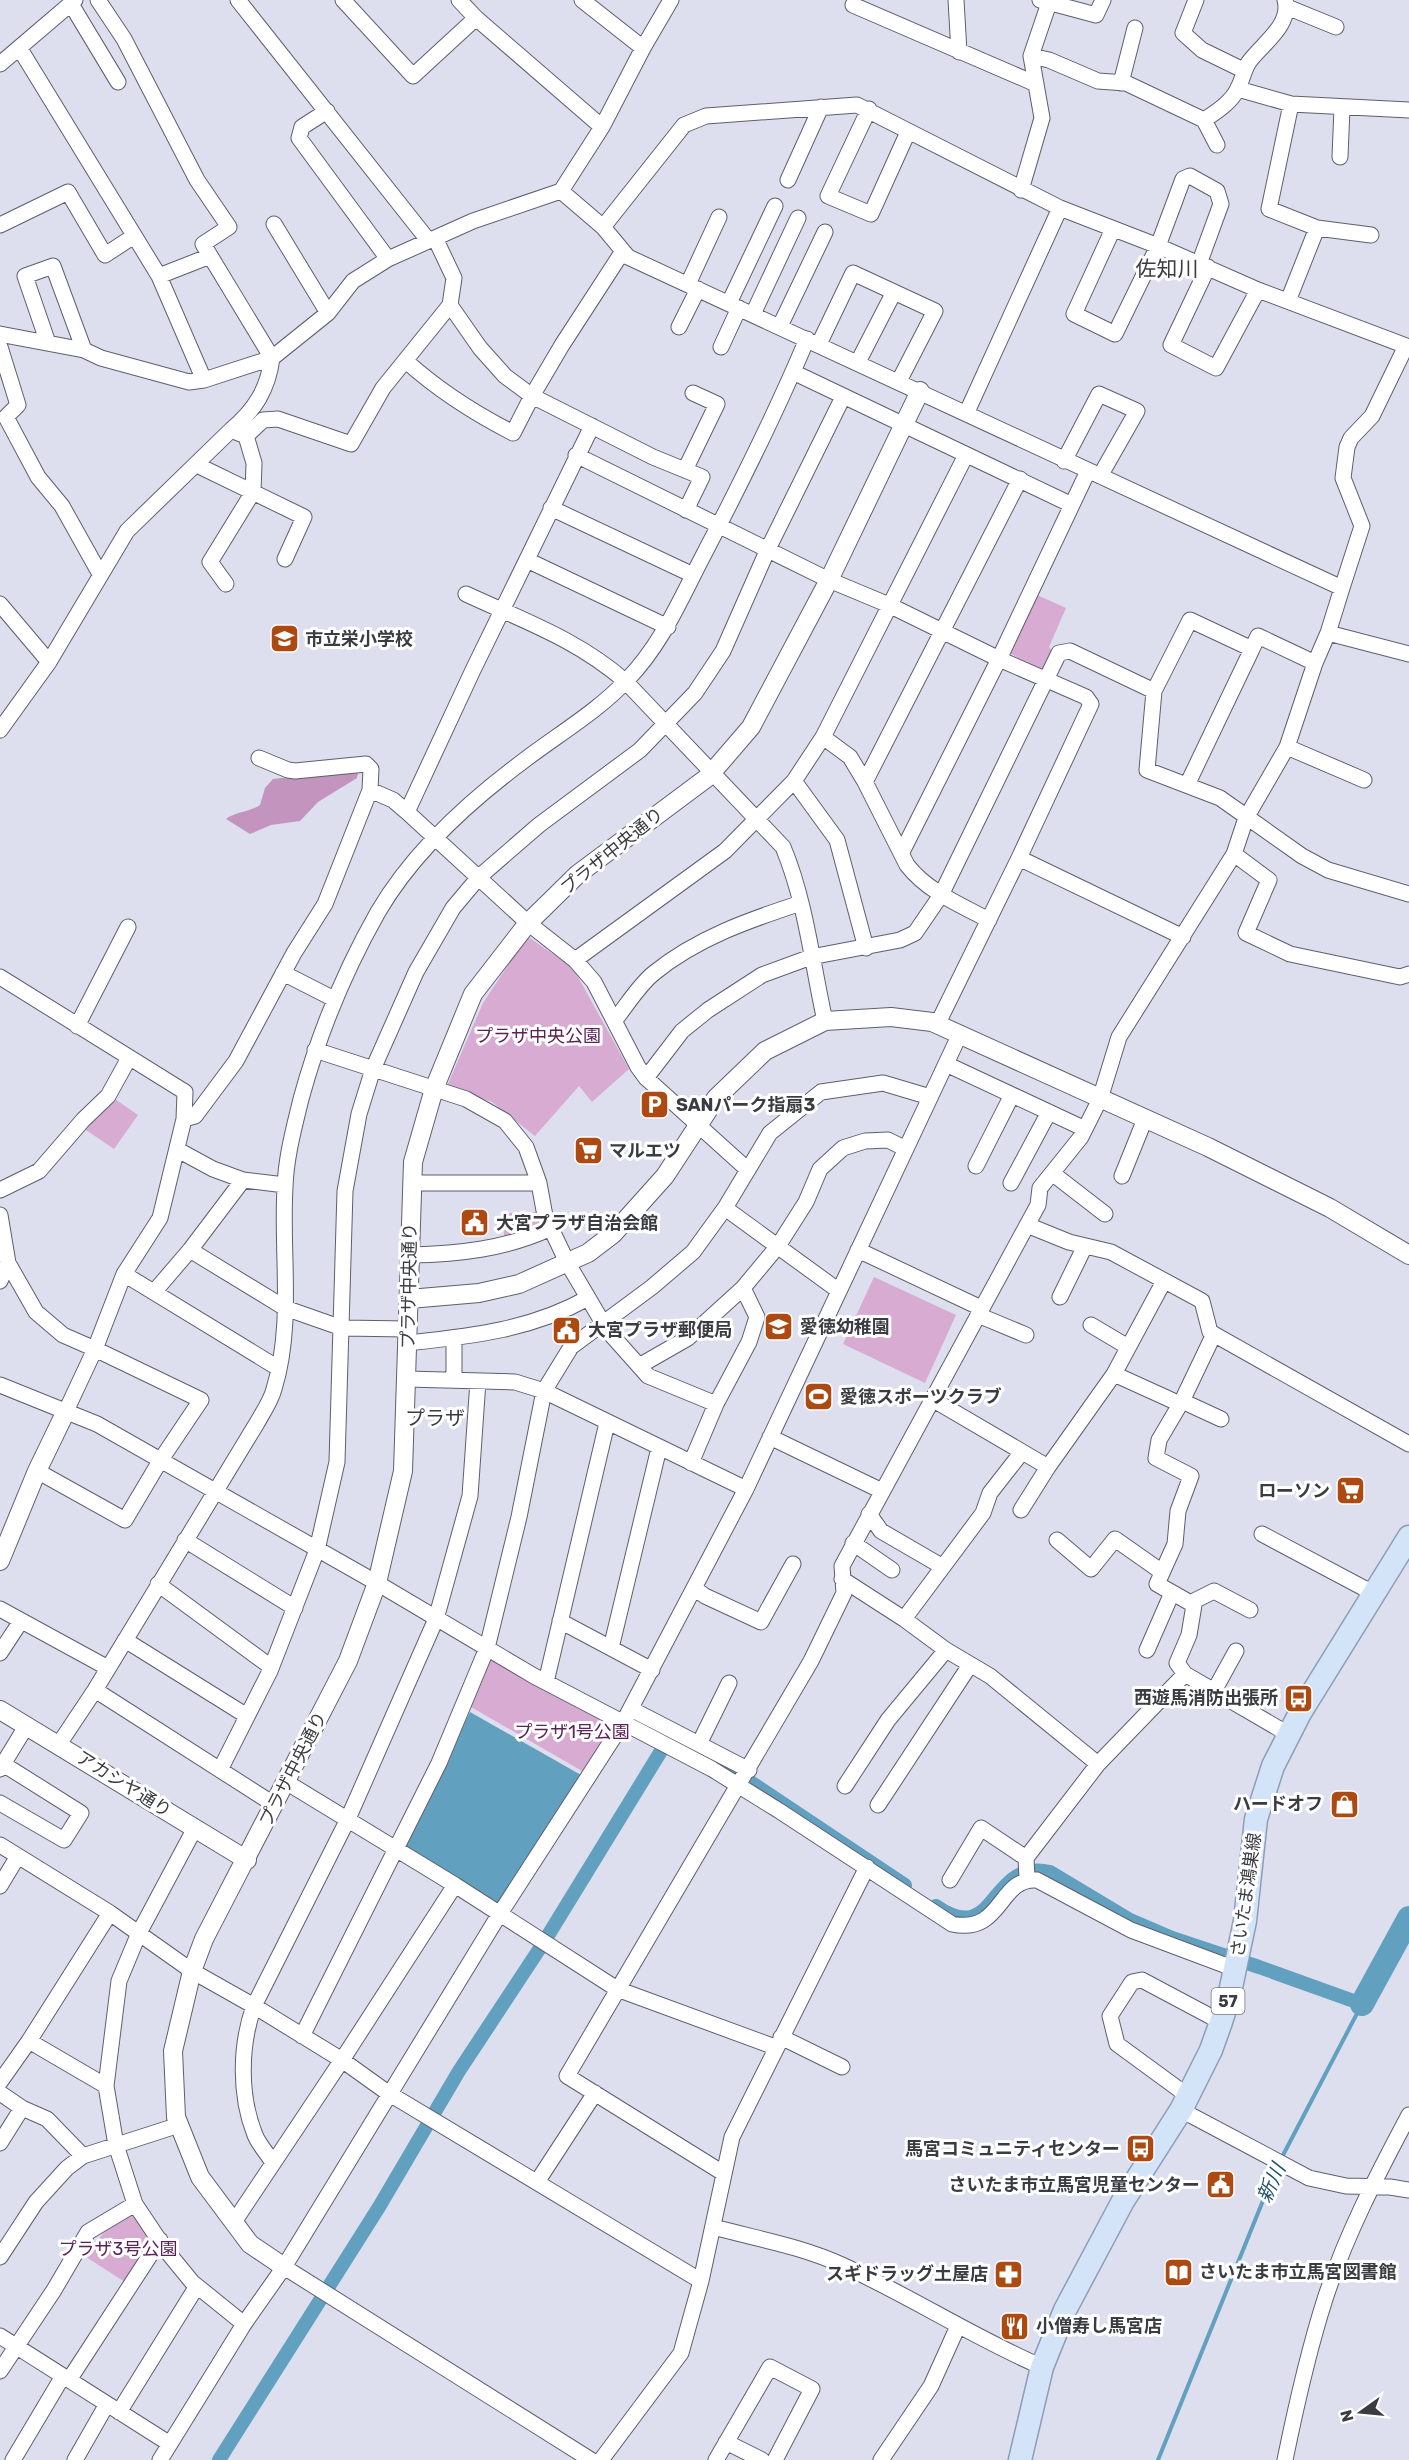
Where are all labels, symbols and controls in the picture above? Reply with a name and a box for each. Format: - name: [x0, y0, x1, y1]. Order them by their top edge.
- district label: 佐知川: [1136, 256, 1199, 281]
- school or university icon: 市立栄小学校: [268, 623, 300, 655]
- place label: 市立栄小学校: [305, 628, 413, 650]
- street label: プラザ中央通り: [556, 803, 668, 899]
- park label: プラザ中央公園: [475, 1025, 601, 1047]
- parking icon: SANパーク指扇3: [639, 1089, 671, 1121]
- place label: SANパーク指扇3: [676, 1094, 816, 1116]
- supermarket icon: マルエツ: [572, 1135, 604, 1167]
- place label: マルエツ: [609, 1140, 681, 1162]
- public building icon: 大宮プラザ自治会館: [459, 1207, 491, 1239]
- place label: 大宮プラザ自治会館: [496, 1212, 658, 1234]
- street label: プラザ中央通り: [397, 1223, 421, 1349]
- school or university icon: 愛徳幼稚園: [763, 1311, 795, 1343]
- public building icon: 大宮プラザ郵便局: [551, 1314, 583, 1346]
- place label: 愛徳幼稚園: [800, 1316, 890, 1338]
- place label: 大宮プラザ郵便局: [588, 1319, 732, 1341]
- sports icon: 愛徳スポーツクラブ: [803, 1381, 835, 1413]
- place label: 愛徳スポーツクラブ: [840, 1386, 1002, 1408]
- district label: プラザ: [405, 1406, 465, 1430]
- supermarket icon: ローソン: [1335, 1475, 1367, 1507]
- place label: ローソン: [1258, 1480, 1330, 1502]
- bus stop icon: 西遊馬消防出張所: [1283, 1682, 1315, 1714]
- place label: 西遊馬消防出張所: [1134, 1687, 1278, 1709]
- street label: プラザ中央通り: [255, 1708, 331, 1830]
- park label: プラザ1号公園: [514, 1721, 630, 1743]
- street label: アカシヤ通り: [72, 1746, 176, 1822]
- shop icon: ハードオフ: [1328, 1788, 1360, 1820]
- place label: ハードオフ: [1233, 1793, 1323, 1815]
- street label: さいたま鴻巣線: [1226, 1831, 1266, 1959]
- road number: 57: [1212, 1988, 1244, 2014]
- bus stop icon: 馬宮コミュニティセンター: [1125, 2133, 1157, 2165]
- place label: 馬宮コミュニティセンター: [905, 2138, 1120, 2160]
- water label: 新川: [1252, 2158, 1291, 2206]
- public building icon: さいたま市立馬宮児童センター: [1205, 2169, 1237, 2201]
- place label: さいたま市立馬宮児童センター: [949, 2174, 1200, 2196]
- park label: プラザ3号公園: [59, 2238, 177, 2260]
- library icon: さいたま市立馬宮図書館: [1162, 2256, 1194, 2288]
- pharmacy icon: スギドラッグ土屋店: [993, 2258, 1025, 2290]
- place label: さいたま市立馬宮図書館: [1199, 2261, 1396, 2283]
- place label: スギドラッグ土屋店: [826, 2263, 988, 2285]
- restaurant icon: 小僧寿し馬宮店: [999, 2310, 1031, 2342]
- place label: 小僧寿し馬宮店: [1036, 2315, 1162, 2337]
- north arrow: [1331, 2382, 1391, 2442]
- text: N: [1336, 2408, 1358, 2424]

